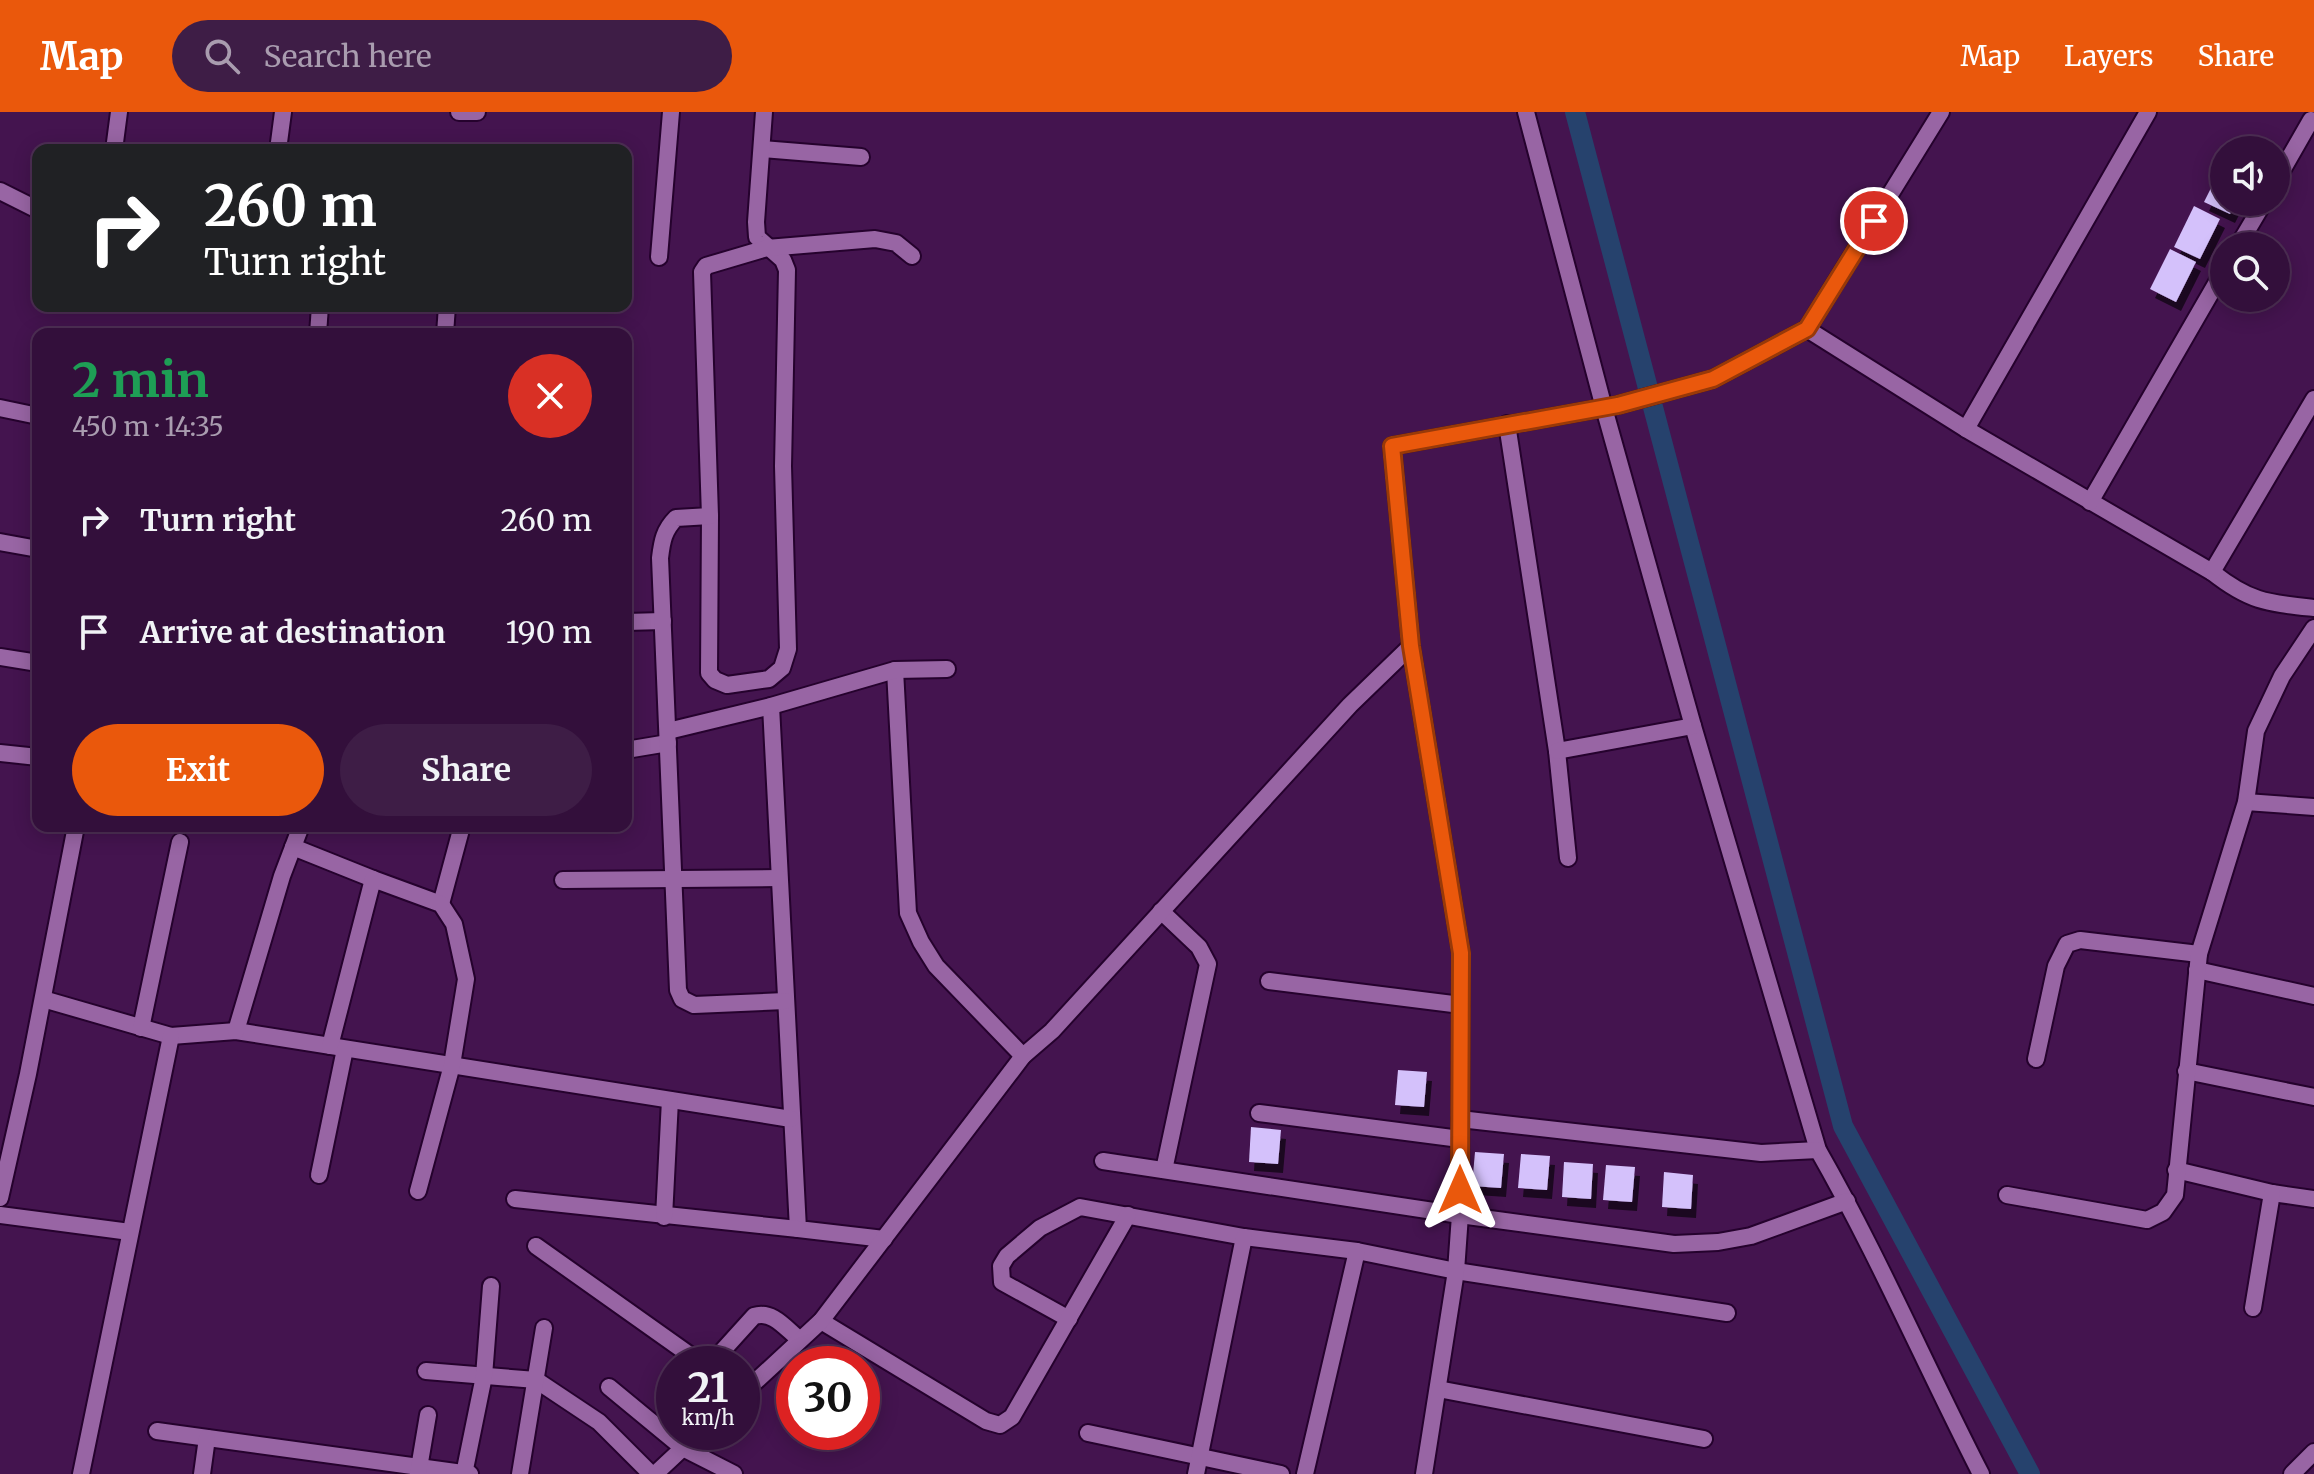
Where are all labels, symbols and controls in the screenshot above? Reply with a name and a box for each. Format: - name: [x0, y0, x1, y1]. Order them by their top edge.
- search box: [172, 20, 732, 92]
- text: Map: [40, 33, 124, 80]
- icon: search: [200, 34, 244, 78]
- text: Search here: [264, 37, 432, 75]
- text: Map: [1960, 38, 2020, 74]
- text: Layers: [2064, 38, 2153, 74]
- text: Share: [2197, 38, 2274, 74]
- map controls: [2210, 136, 2290, 312]
- button: sound: [2210, 136, 2290, 216]
- text: 260 m: [204, 171, 377, 241]
- icon: right: [72, 176, 176, 280]
- pin: [1840, 187, 1908, 255]
- icon: arrive: [1852, 199, 1896, 243]
- button: search: [2210, 232, 2290, 312]
- text: Turn right: [204, 240, 386, 285]
- text: 2 min: [72, 350, 209, 410]
- button: close: [508, 354, 592, 438]
- text: 450 m · 14:35: [72, 410, 224, 443]
- icon: right: [72, 498, 116, 542]
- text: Turn right: [140, 501, 296, 539]
- text: 260 m: [501, 501, 592, 539]
- icon: arrive: [72, 610, 116, 654]
- text: Arrive at destination: [140, 613, 446, 651]
- text: 190 m: [505, 613, 592, 651]
- button: Exit: [72, 724, 324, 816]
- button: Share: [340, 724, 592, 816]
- position arrow: [1418, 1148, 1502, 1232]
- speed limit sign: 30: [776, 1346, 880, 1450]
- text: 21: [688, 1363, 728, 1413]
- text: km/h: [682, 1405, 734, 1430]

